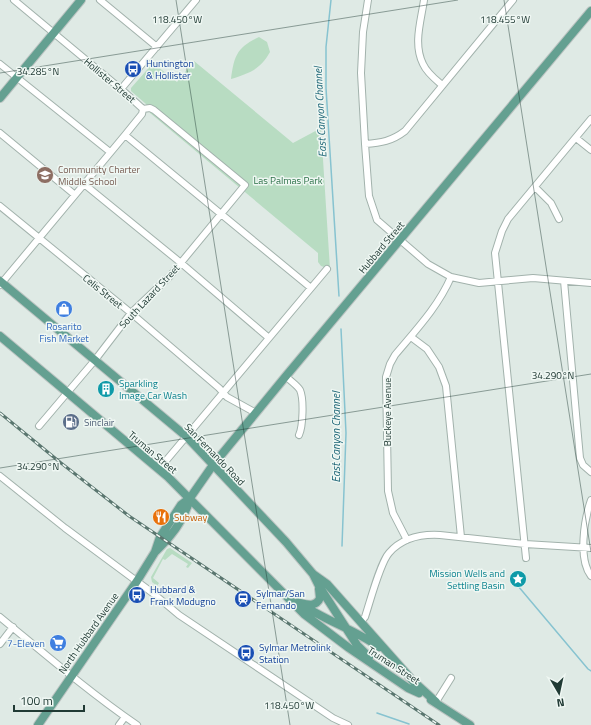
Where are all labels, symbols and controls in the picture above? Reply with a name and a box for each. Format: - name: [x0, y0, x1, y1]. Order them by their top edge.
- text: 118.450°W: [152, 12, 202, 27]
- text: 118.455°W: [480, 12, 530, 27]
- street label: Hollister Street: [81, 54, 139, 107]
- place label: Huntington & Hollister: [146, 56, 194, 83]
- bus stop icon: Huntington & Hollister: [123, 59, 143, 79]
- text: 34.285°N: [17, 64, 59, 79]
- water label: East Canyon Channel: [310, 65, 330, 158]
- place label: Community Charter Middle School: [58, 162, 141, 189]
- school or university icon: Community Charter Middle School: [35, 165, 55, 185]
- park label: Las Palmas Park: [253, 173, 323, 188]
- street label: Hubbard Street: [355, 218, 408, 277]
- street label: South Lazard Street: [116, 261, 184, 332]
- street label: Celis Street: [79, 271, 126, 312]
- shop icon: Rosarito Fish Market: [54, 299, 74, 319]
- place label: Rosarito Fish Market: [39, 319, 89, 346]
- text: 34.290°N: [532, 368, 574, 383]
- place label: Sparkling Image Car Wash: [119, 376, 187, 403]
- street label: Buckeye Avenue: [380, 378, 395, 446]
- building icon: Sparkling Image Car Wash: [96, 379, 116, 399]
- water label: East Canyon Channel: [328, 390, 344, 483]
- fuel station icon: Sinclair: [61, 412, 81, 432]
- place label: Sinclair: [84, 415, 115, 430]
- street label: San Fernando Road: [181, 420, 248, 489]
- street label: Truman Street: [125, 427, 181, 478]
- text: 34.290°N: [17, 459, 59, 474]
- restaurant icon: Subway: [151, 507, 171, 527]
- place label: Subway: [174, 510, 207, 525]
- place label: Mission Wells and Settling Basin: [429, 566, 505, 593]
- place icon: Mission Wells and Settling Basin: [508, 569, 528, 589]
- place label: Hubbard & Frank Modugno: [150, 582, 216, 609]
- bus stop icon: Hubbard & Frank Modugno: [127, 585, 147, 605]
- place label: Sylmar/San Fernando: [256, 586, 305, 613]
- station icon: Sylmar/San Fernando: [233, 589, 253, 609]
- street label: North Hubbard Avenue: [55, 590, 122, 677]
- supermarket icon: 7-Eleven: [48, 633, 68, 653]
- place label: 7-Eleven: [7, 636, 45, 651]
- place label: Sylmar Metrolink Station: [259, 640, 331, 667]
- bus stop icon: Sylmar Metrolink Station: [236, 643, 256, 663]
- street label: Truman Street: [365, 643, 423, 688]
- north arrow: [539, 673, 579, 713]
- scale bar: [14, 687, 84, 713]
- text: 100 m: [20, 691, 53, 710]
- text: N: [556, 694, 566, 711]
- text: 118.450°W: [264, 698, 314, 713]

